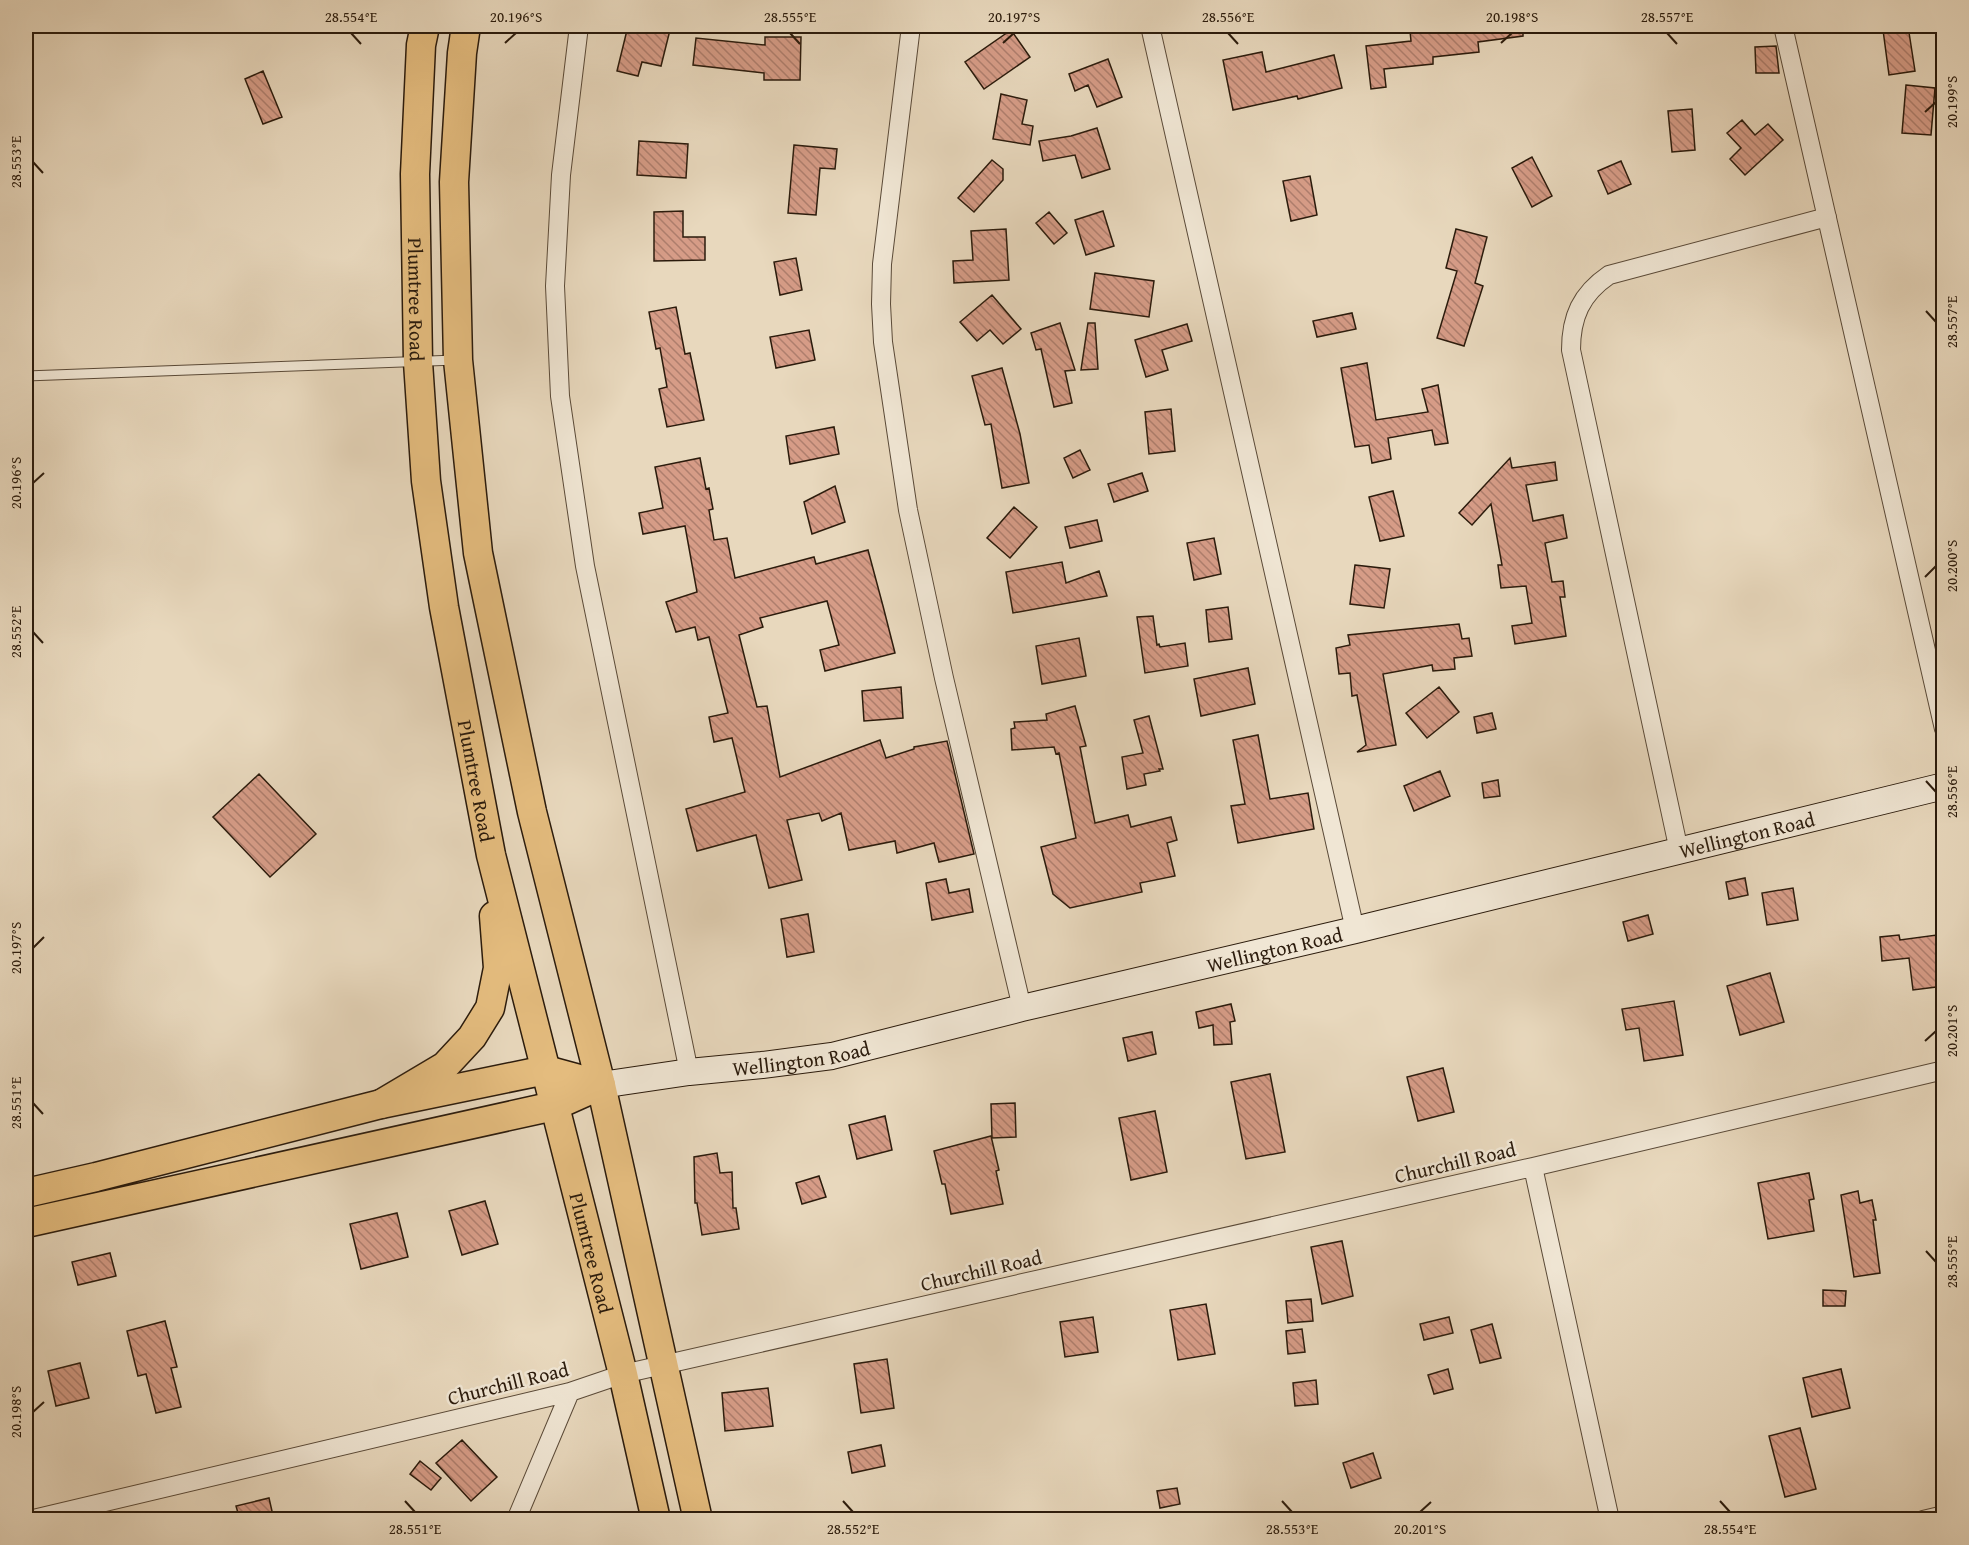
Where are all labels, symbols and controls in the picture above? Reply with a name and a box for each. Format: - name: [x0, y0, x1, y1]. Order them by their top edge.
- text: 28.554°E: [325, 6, 378, 27]
- text: 20.196°S: [490, 6, 542, 27]
- text: 28.555°E: [764, 6, 817, 27]
- text: 20.197°S: [988, 6, 1040, 27]
- text: 28.556°E: [1202, 6, 1255, 27]
- text: 20.198°S: [1486, 6, 1538, 27]
- text: 28.557°E: [1641, 6, 1694, 27]
- text: 20.199°S: [1941, 76, 1962, 128]
- text: 28.553°E: [5, 135, 26, 188]
- street label: Plumtree Road: [402, 237, 432, 362]
- text: 28.557°E: [1941, 295, 1962, 348]
- text: 20.196°S: [5, 457, 26, 509]
- text: 20.200°S: [1941, 540, 1962, 592]
- text: 28.552°E: [5, 605, 26, 658]
- street label: Plumtree Road: [451, 717, 503, 845]
- text: 28.556°E: [1941, 765, 1962, 818]
- street label: Wellington Road: [1676, 804, 1818, 865]
- street label: Wellington Road: [1204, 919, 1345, 979]
- text: 20.197°S: [5, 922, 26, 974]
- text: 20.201°S: [1941, 1005, 1962, 1057]
- street label: Wellington Road: [731, 1032, 873, 1082]
- text: 28.551°E: [5, 1076, 26, 1129]
- street label: Churchill Road: [1391, 1134, 1519, 1190]
- street label: Plumtree Road: [563, 1189, 622, 1317]
- text: 28.555°E: [1941, 1235, 1962, 1288]
- street label: Churchill Road: [917, 1242, 1045, 1298]
- street label: Churchill Road: [444, 1354, 572, 1412]
- text: 20.198°S: [5, 1386, 26, 1438]
- text: 28.551°E: [389, 1518, 442, 1539]
- text: 28.552°E: [827, 1518, 880, 1539]
- text: 28.553°E: [1266, 1518, 1319, 1539]
- text: 20.201°S: [1394, 1518, 1446, 1539]
- text: 28.554°E: [1704, 1518, 1757, 1539]

